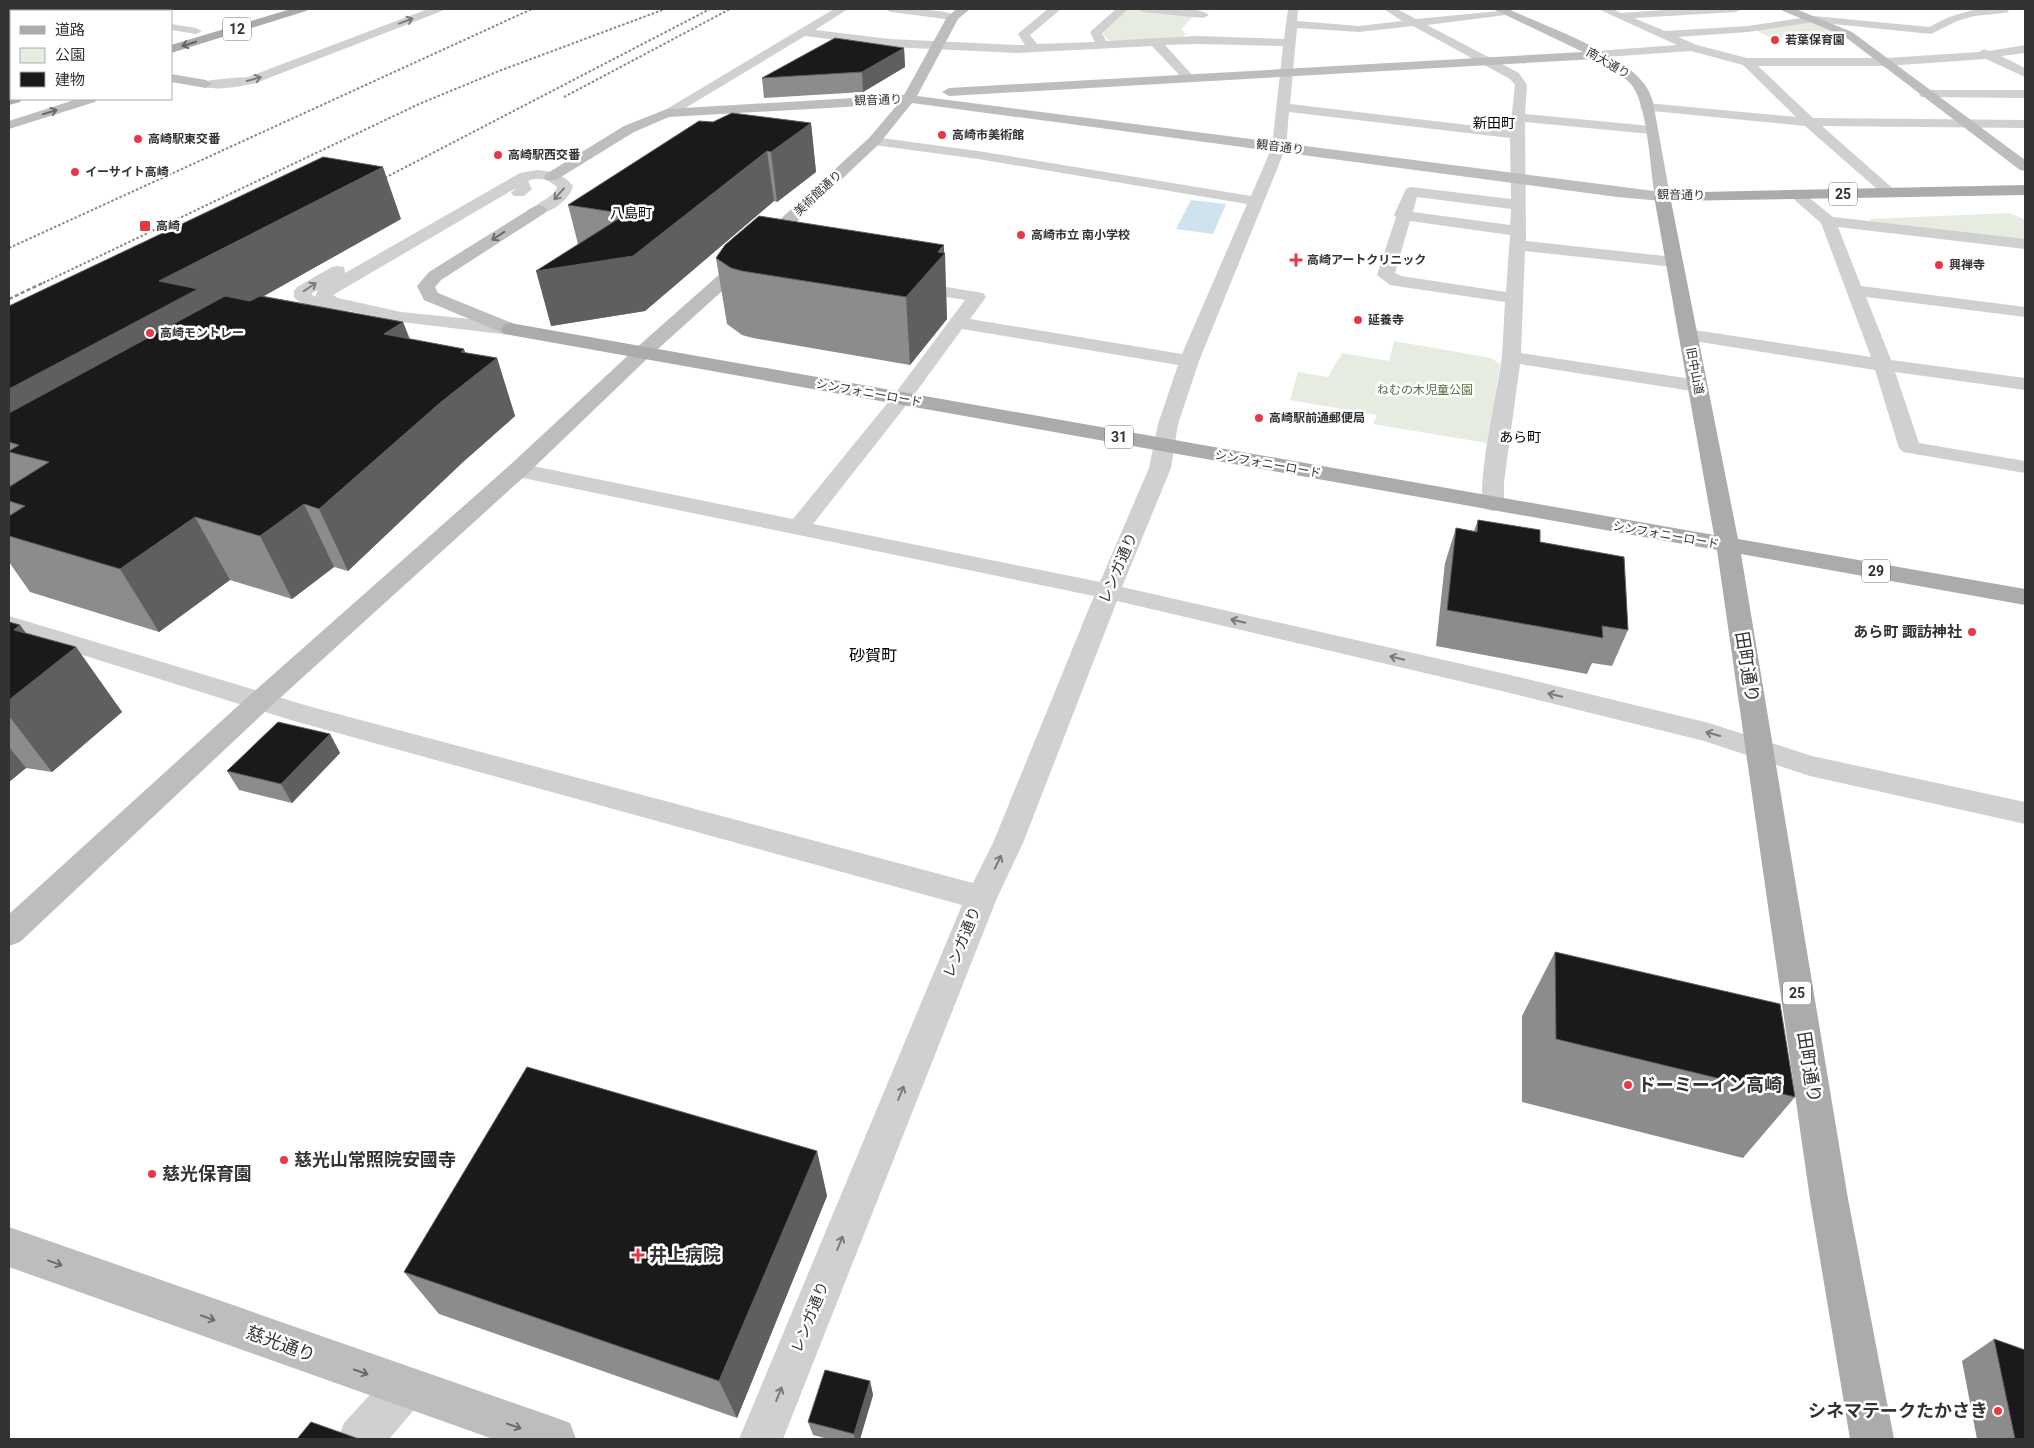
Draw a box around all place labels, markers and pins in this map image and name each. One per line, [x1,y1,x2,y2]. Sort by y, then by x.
place label: 若葉保育園 [1785,33,1845,47]
marker: 若葉保育園 [1769,34,1781,46]
place label: 高崎市美術館 [952,128,1024,142]
marker: 高崎市美術館 [936,129,948,141]
place label: 高崎駅東交番 [148,132,221,146]
marker: 高崎駅東交番 [132,133,144,145]
place label: 高崎駅西交番 [508,148,581,162]
marker: 高崎駅西交番 [492,149,504,161]
place label: イーサイト高崎 [85,165,169,179]
marker: イーサイト高崎 [69,166,81,178]
marker: 高崎 [138,219,152,233]
place label: 高崎 [156,219,180,233]
place label: 高崎市立 南小学校 [1031,228,1130,242]
marker: 高崎市立 南小学校 [1015,229,1027,241]
marker: 高崎アートクリニック [1289,253,1303,267]
place label: 高崎アートクリニック [1307,253,1426,267]
place label: 興禅寺 [1949,258,1985,272]
marker: 興禅寺 [1933,259,1945,271]
place label: 延養寺 [1368,313,1404,327]
marker: 延養寺 [1352,314,1364,326]
place label: 高崎モントレー [160,326,244,340]
marker: 高崎モントレー [144,327,156,339]
place label: 高崎駅前通郵便局 [1269,411,1365,425]
marker: 高崎駅前通郵便局 [1253,412,1265,424]
place label: あら町 諏訪神社 [1853,623,1962,641]
marker: あら町 諏訪神社 [1966,626,1978,638]
place label: ドーミーイン高崎 [1638,1074,1782,1095]
marker: ドーミーイン高崎 [1622,1079,1634,1091]
place label: 慈光山常照院安國寺 [294,1149,456,1170]
marker: 慈光山常照院安國寺 [278,1154,290,1166]
place label: 慈光保育園 [162,1163,252,1184]
marker: 慈光保育園 [146,1168,158,1180]
place label: 井上病院 [649,1244,721,1265]
marker: 井上病院 [631,1248,645,1262]
place label: シネマテークたかさき [1808,1400,1988,1421]
marker: シネマテークたかさき [1992,1405,2004,1417]

